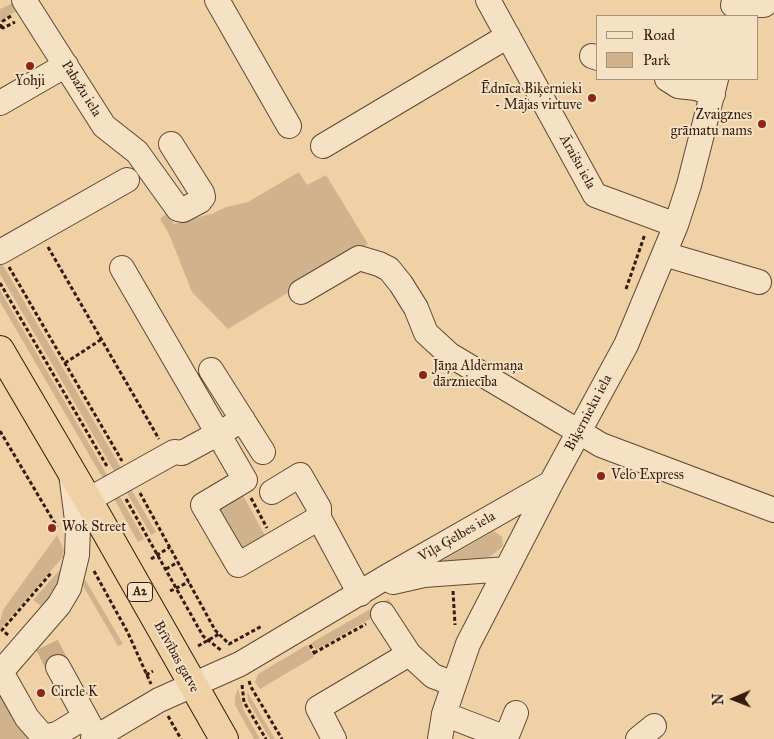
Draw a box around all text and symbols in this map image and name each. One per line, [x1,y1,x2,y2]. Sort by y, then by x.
legend [596,15,759,80]
text: Road [643,26,675,44]
text: Park [643,51,670,69]
street label: Pabažu iela [57,58,105,120]
marker: Yohji [24,60,36,72]
place label: Yohji [15,74,45,90]
place label: Ēdnīca Biķernieki - Mājas virtuve [481,82,582,114]
marker: Ēdnīca Biķernieki - Mājas virtuve [586,92,598,104]
place label: Zvaigznes grāmatu nams [671,108,752,140]
marker: Zvaigznes grāmatu nams [756,118,768,130]
street label: Āraišu iela [555,132,599,192]
place label: Jāņa Aldermaņa dārzniecība [433,359,523,392]
marker: Jāņa Aldermaņa dārzniecība [417,369,429,381]
street label: Biķernieku iela [562,372,616,454]
place label: Velo Express [611,468,684,484]
marker: Velo Express [595,470,607,482]
street label: Viļa Ģelbes iela [415,508,499,566]
place label: Wok Street [62,520,126,536]
marker: Wok Street [46,522,58,534]
road number: A2 [128,582,152,602]
street label: Brīvības gatve [149,618,203,696]
north arrow [709,674,759,724]
place label: Circle K [51,685,98,701]
marker: Circle K [35,687,47,699]
text: N [710,693,727,705]

